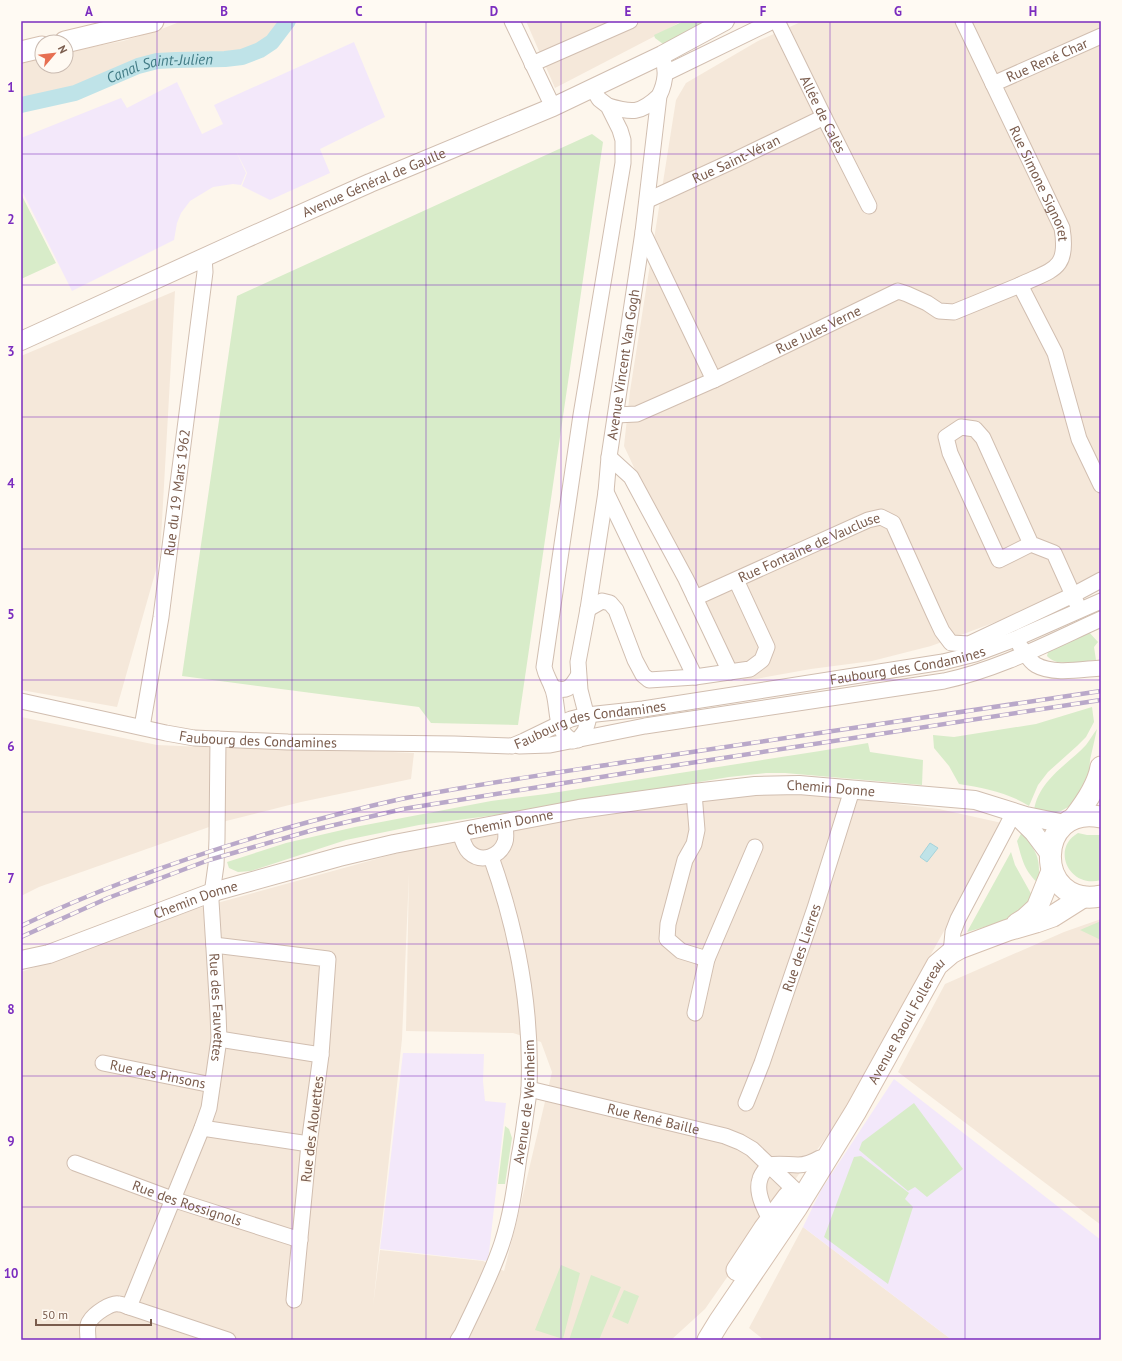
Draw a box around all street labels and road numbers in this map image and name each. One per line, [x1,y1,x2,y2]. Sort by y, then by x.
street label: Rue René Char [1003,34,1091,86]
street label: Allée de Calès [796,73,850,156]
street label: Rue Simone Signoret [1005,123,1073,242]
street label: Rue Saint-Véran [689,131,783,188]
street label: Avenue Général de Gaulle [299,144,448,221]
street label: Avenue Vincent Van Gogh [603,288,643,441]
street label: Rue Jules Verne [773,301,864,358]
street label: Rue du 19 Mars 1962 [160,428,194,557]
street label: Rue Fontaine de Vaucluse [735,508,882,586]
street label: Faubourg des Condamines [829,642,988,689]
street label: Faubourg des Condamines [511,697,667,753]
street label: Faubourg des Condamines [178,727,337,752]
street label: Chemin Donne [786,776,876,800]
street label: Chemin Donne [465,805,555,839]
street label: Chemin Donne [151,877,240,923]
street label: Rue des Lierres [778,901,825,994]
street label: Rue des Fauvettes [205,953,228,1063]
street label: Avenue Raoul Follereau [864,953,948,1087]
street label: Avenue de Weinheim [509,1039,538,1165]
street label: Rue des Pinsons [108,1056,207,1093]
street label: Rue des Alouettes [297,1075,327,1183]
street label: Rue René Baille [606,1099,701,1139]
street label: Rue des Rossignols [130,1176,244,1230]

